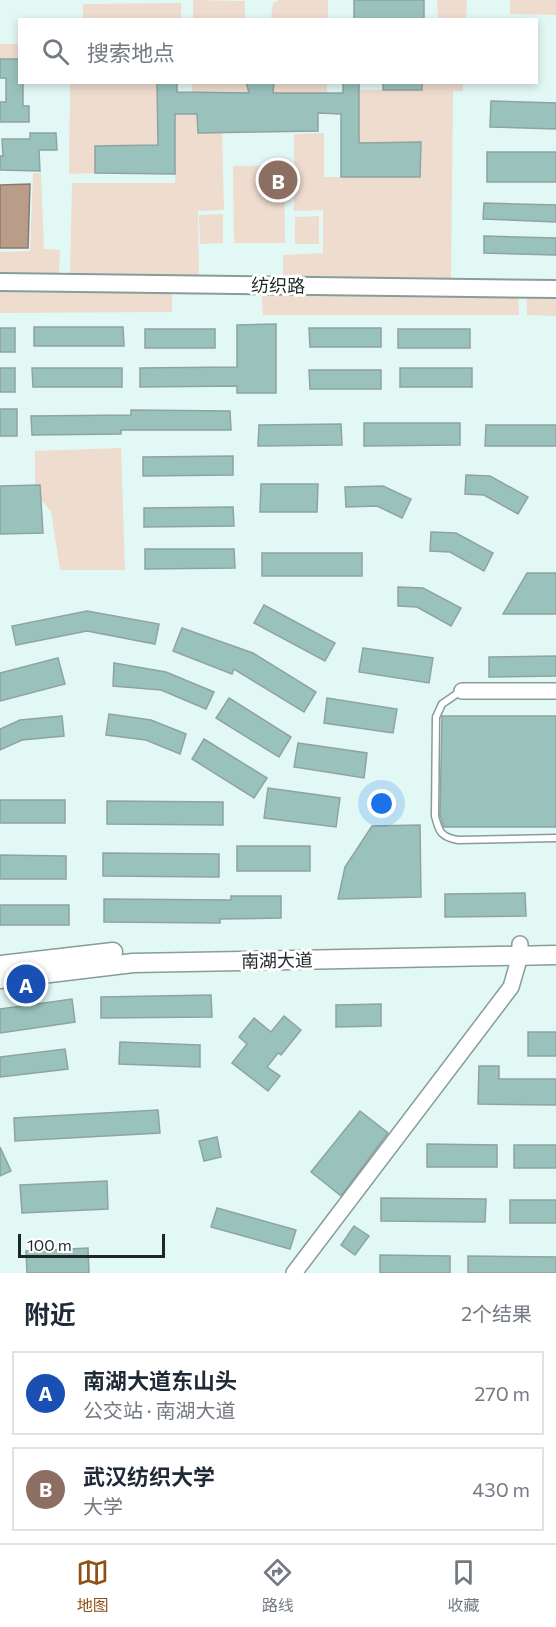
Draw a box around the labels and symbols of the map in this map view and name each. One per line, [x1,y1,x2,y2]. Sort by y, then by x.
pin: B [258,158,298,202]
street label: 纺织路 [251,274,305,296]
your location [367,789,396,818]
street label: 南湖大道 [241,948,313,972]
pin: A [6,962,46,1006]
scale bar [18,1231,165,1258]

